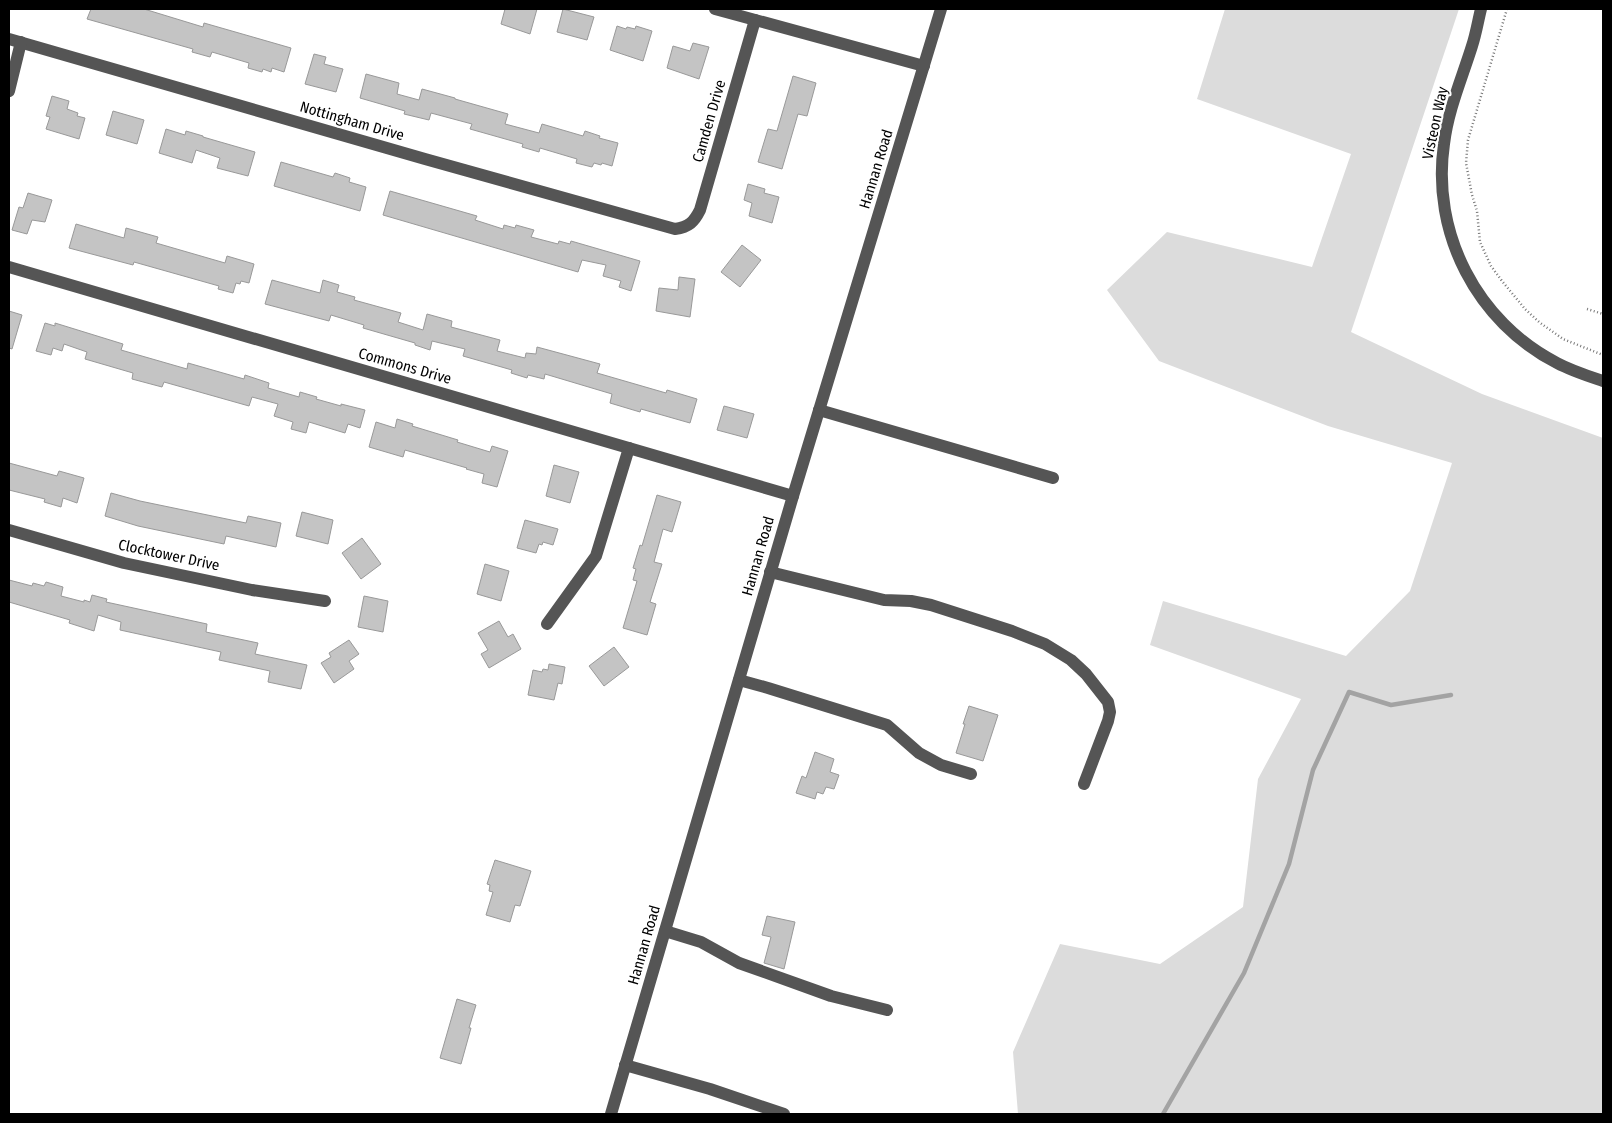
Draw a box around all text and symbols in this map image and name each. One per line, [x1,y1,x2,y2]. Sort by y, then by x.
street label: Camden Drive [689,78,729,164]
street label: Visteon Way [1419,85,1452,161]
street label: Nottingham Drive [298,98,406,144]
street label: Hannan Road [855,127,897,211]
street label: Commons Drive [356,344,454,388]
street label: Hannan Road [738,514,778,598]
street label: Clocktower Drive [117,535,221,575]
street label: Hannan Road [624,903,664,987]

